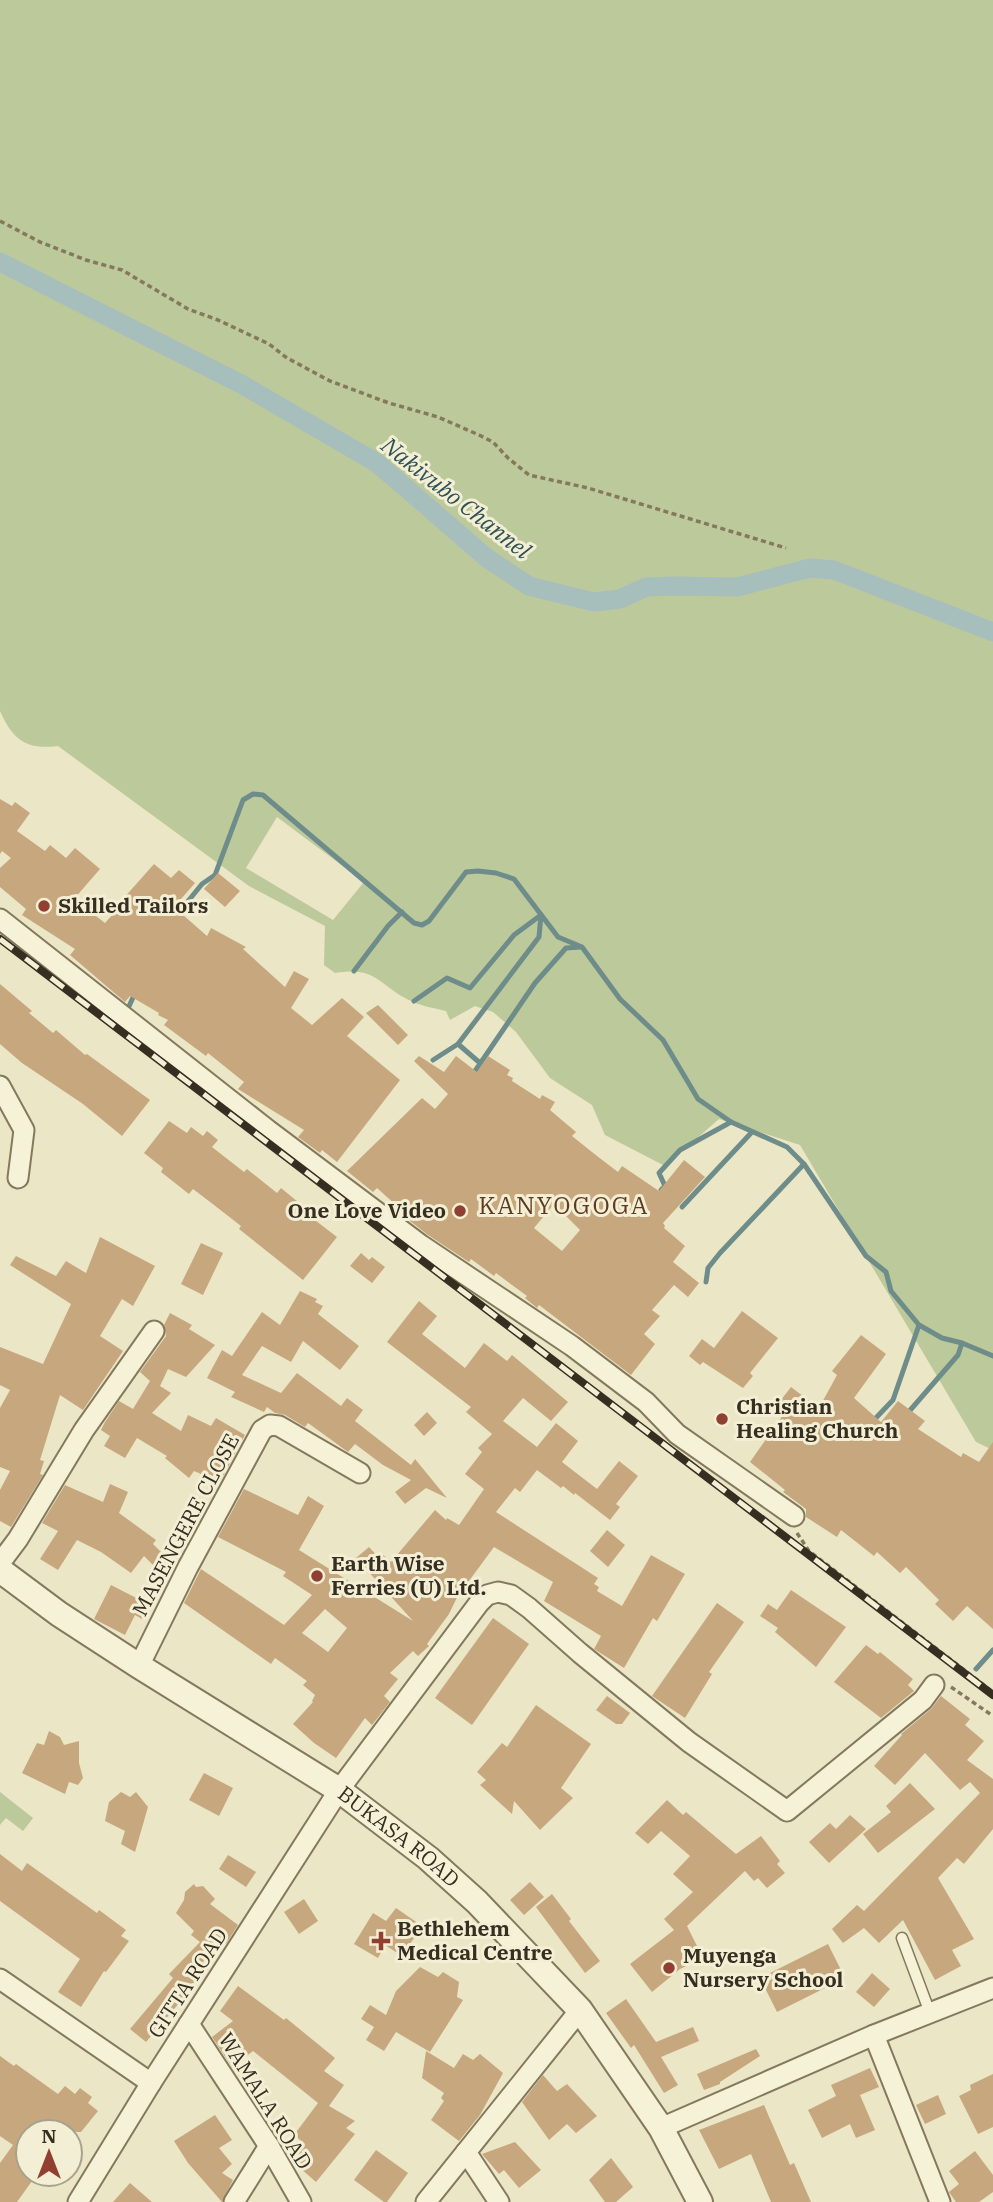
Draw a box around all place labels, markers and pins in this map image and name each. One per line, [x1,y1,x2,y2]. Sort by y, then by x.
place label: Skilled Tailors [58,891,208,919]
marker: Skilled Tailors [36,898,52,914]
place label: One Love Video [288,1196,446,1224]
marker: One Love Video [452,1203,468,1219]
place label: Christian Healing Church [736,1392,899,1444]
marker: Christian Healing Church [714,1411,730,1427]
place label: Earth Wise Ferries (U) Ltd. [331,1549,486,1601]
marker: Earth Wise Ferries (U) Ltd. [309,1568,325,1584]
place label: Bethlehem Medical Centre [397,1914,553,1966]
marker: Bethlehem Medical Centre [371,1931,391,1951]
place label: Muyenga Nursery School [683,1941,844,1993]
marker: Muyenga Nursery School [661,1960,677,1976]

